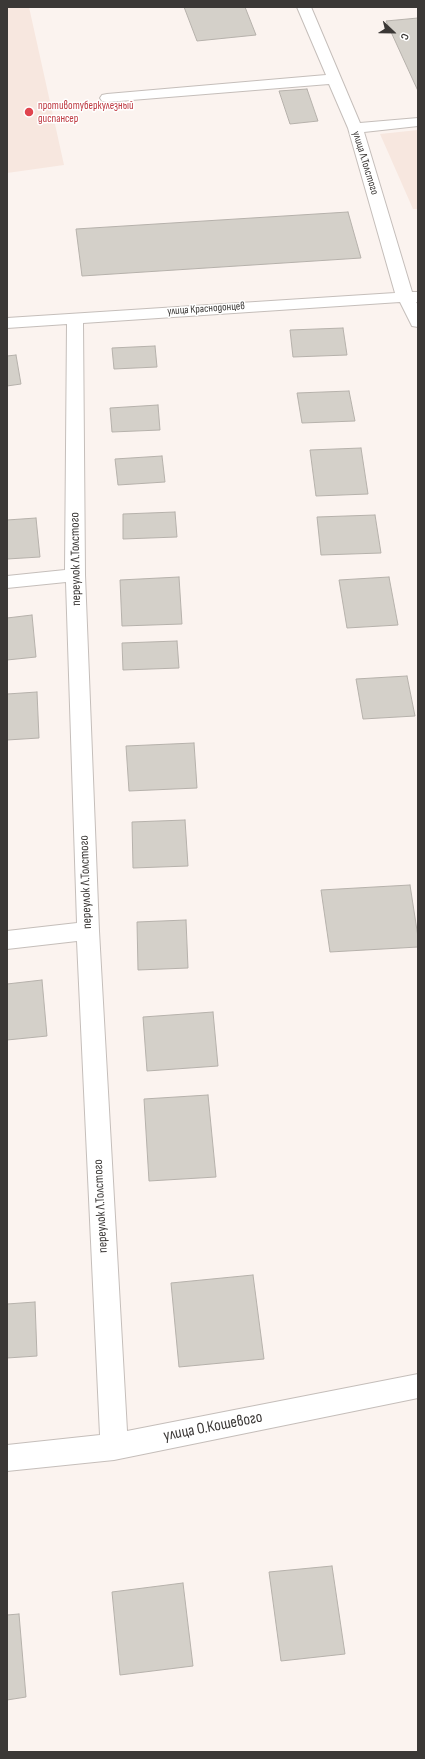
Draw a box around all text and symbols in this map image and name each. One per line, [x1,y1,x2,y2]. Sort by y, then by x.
north arrow [373,12,413,52]
text: С [398,32,412,42]
place label: противотуберкулезный диспансер [38,99,134,125]
marker: противотуберкулезный диспансер [23,106,35,118]
street label: улица Л.Толстого [349,130,381,196]
street label: улица Краснодонцев [167,300,245,318]
street label: переулок Л.Толстого [67,512,85,606]
street label: переулок Л.Толстого [77,835,95,929]
street label: переулок Л.Толстого [91,1159,111,1253]
street label: улица О.Кошевого [162,1408,264,1446]

